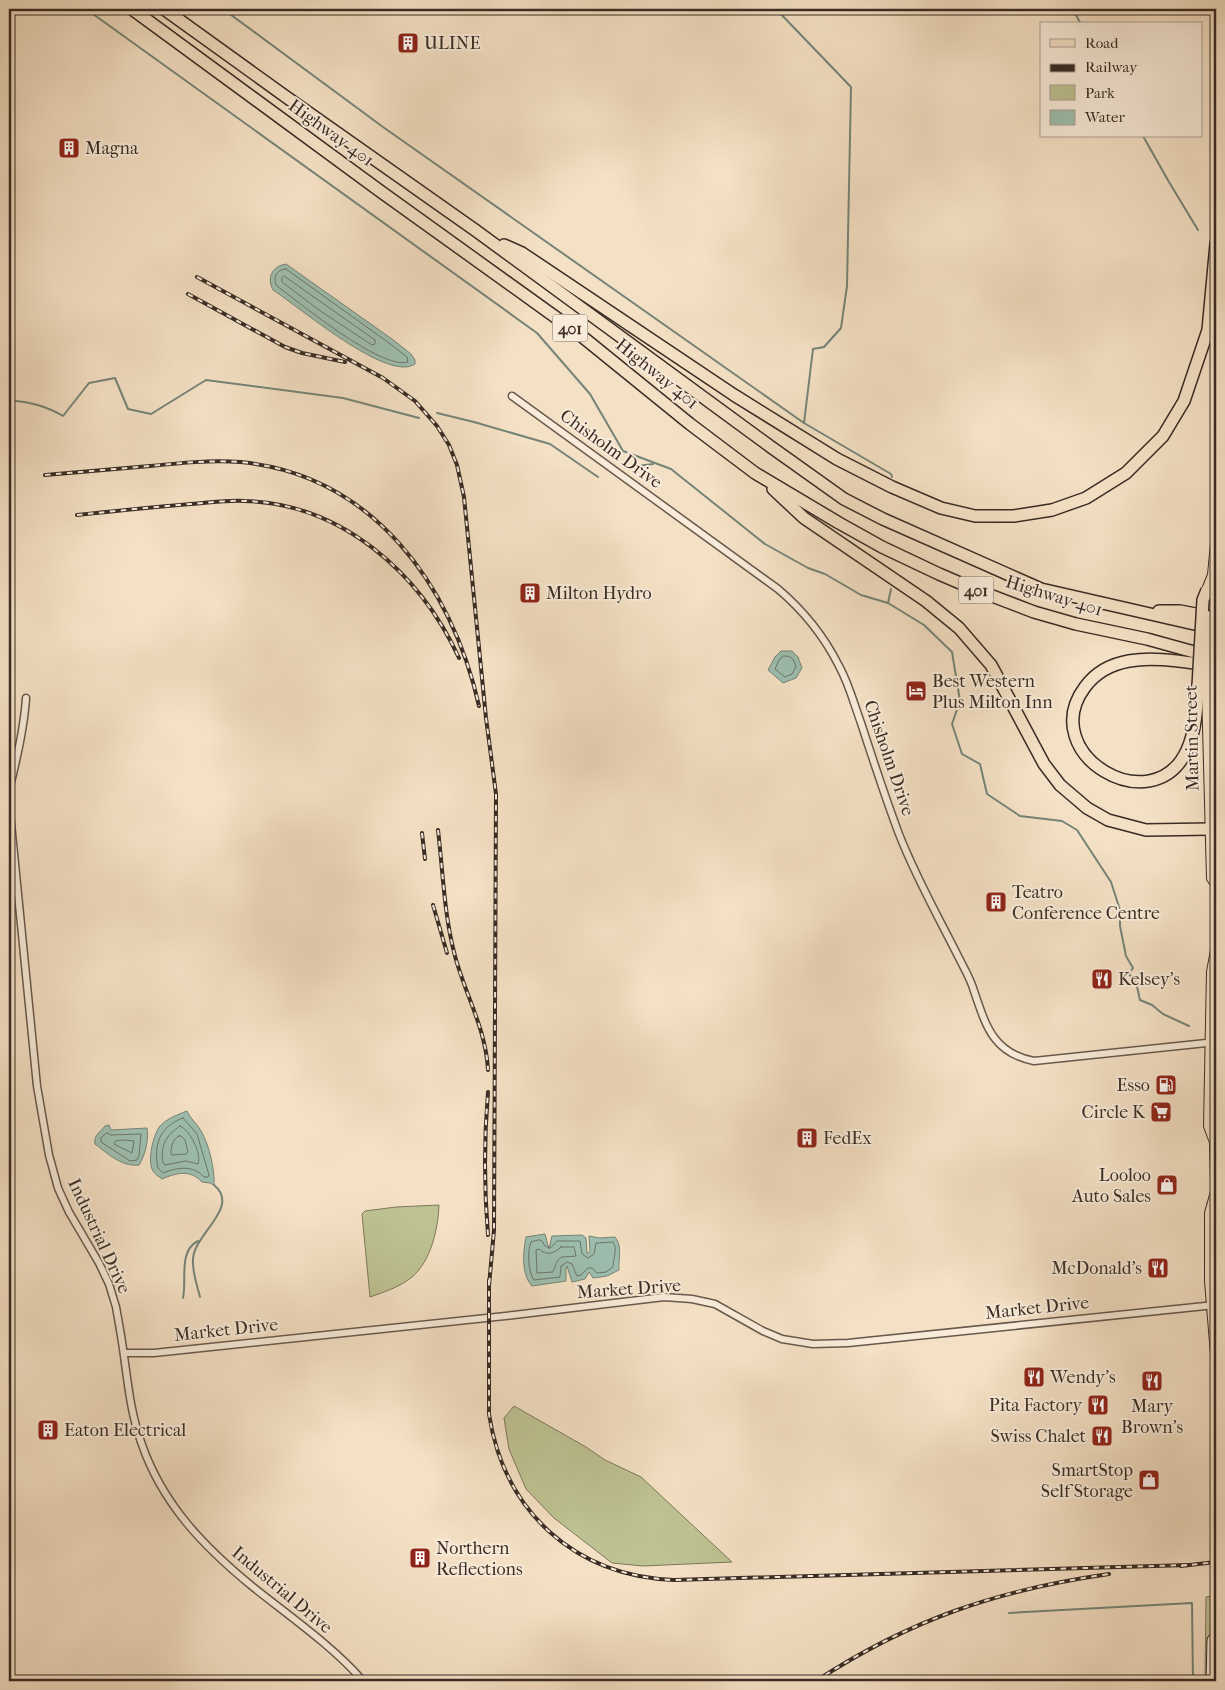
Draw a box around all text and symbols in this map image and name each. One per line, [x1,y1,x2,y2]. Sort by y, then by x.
legend [1040,22,1202,138]
building icon: ULINE [396,31,420,55]
place label: ULINE [424,33,481,54]
text: Road [1085,34,1119,52]
text: Railway [1085,58,1138,76]
text: Park [1085,84,1115,102]
street label: Highway 401 [284,95,378,171]
text: Water [1084,108,1125,126]
building icon: Magna [57,136,81,160]
place label: Magna [85,138,139,159]
road number: 401 [552,314,588,342]
street label: Highway 401 [611,334,703,414]
street label: Chisholm Drive [556,405,666,493]
street label: Highway 401 [1003,571,1105,621]
road number: 401 [958,576,994,604]
building icon: Milton Hydro [518,581,542,605]
place label: Milton Hydro [546,583,652,604]
place label: Best Western Plus Milton Inn [932,671,1053,713]
hotel icon: Best Western Plus Milton Inn [904,679,928,703]
street label: Martin Street [1181,684,1203,791]
street label: Chisholm Drive [859,697,919,819]
place label: Teatro Conference Centre [1012,882,1160,924]
building icon: Teatro Conference Centre [984,890,1008,914]
restaurant icon: Kelsey's [1090,967,1114,991]
place label: Kelsey's [1118,969,1181,990]
fuel station icon: Esso [1154,1073,1178,1097]
place label: Esso [1117,1075,1150,1096]
supermarket icon: Circle K [1149,1100,1173,1124]
place label: Circle K [1082,1102,1146,1123]
building icon: FedEx [795,1126,819,1150]
place label: FedEx [823,1128,872,1149]
place label: Looloo Auto Sales [1071,1165,1151,1207]
shop icon: Looloo Auto Sales [1155,1173,1179,1197]
street label: Industrial Drive [63,1175,135,1297]
restaurant icon: McDonald's [1146,1256,1170,1280]
place label: McDonald's [1051,1258,1142,1279]
street label: Market Drive [576,1275,682,1303]
street label: Market Drive [984,1292,1090,1324]
street label: Market Drive [173,1314,279,1346]
restaurant icon: Wendy's [1022,1365,1046,1389]
place label: Wendy's [1049,1367,1116,1388]
restaurant icon: Mary Brown's [1140,1369,1164,1393]
restaurant icon: Pita Factory [1086,1393,1110,1417]
place label: Pita Factory [989,1395,1083,1416]
place label: Mary Brown's [1121,1396,1183,1438]
building icon: Eaton Electrical [36,1418,60,1442]
place label: Eaton Electrical [64,1420,186,1441]
restaurant icon: Swiss Chalet [1090,1424,1114,1448]
place label: Swiss Chalet [990,1426,1087,1447]
place label: SmartStop Self Storage [1041,1460,1133,1502]
shop icon: SmartStop Self Storage [1137,1468,1161,1492]
place label: Northern Reflections [436,1538,523,1580]
street label: Industrial Drive [228,1542,337,1638]
building icon: Northern Reflections [408,1546,432,1570]

